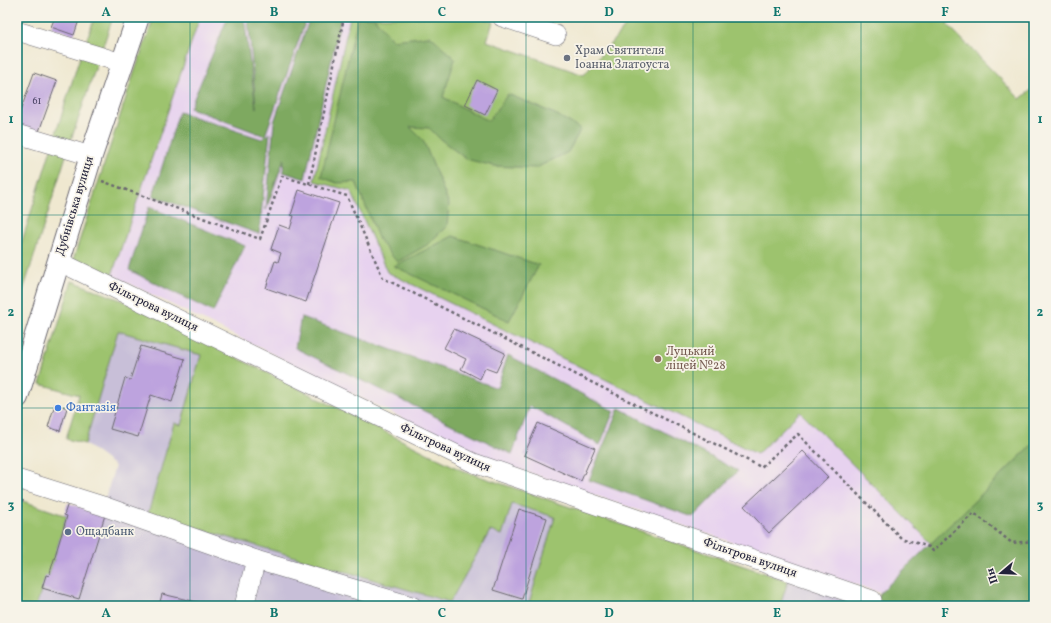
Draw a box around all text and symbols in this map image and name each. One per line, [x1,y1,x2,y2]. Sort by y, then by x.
text: A [101,4,111,22]
text: B [270,4,279,22]
text: C [438,4,446,22]
text: D [604,4,614,22]
text: E [773,4,781,22]
text: F [941,4,949,22]
place label: Храм Святителя Іоанна Златоуста [575,43,670,73]
marker: Храм Святителя Іоанна Златоуста [562,53,572,63]
house number: 61 [33,94,42,108]
text: 1 [8,111,14,129]
text: 1 [1037,111,1043,129]
street label: Дубнівська вулиця [52,154,98,258]
street label: Фільтрова вулиця [105,278,201,336]
text: 2 [8,304,15,322]
text: 2 [1037,304,1044,322]
place label: Луцький ліцей №28 [666,344,726,374]
marker: Луцький ліцей №28 [653,354,663,364]
place label: Фантазія [66,400,116,416]
marker: Фантазія [53,403,63,413]
street label: Фільтрова вулиця [397,420,493,476]
text: 3 [8,497,15,515]
text: 3 [1037,497,1044,515]
place label: Ощадбанк [76,524,135,540]
marker: Ощадбанк [63,527,73,537]
street label: Фільтрова вулиця [701,534,799,582]
north arrow [981,553,1021,593]
text: Пн [983,566,1003,586]
text: A [101,605,111,623]
text: B [270,605,279,623]
text: C [438,605,446,623]
text: D [604,605,614,623]
text: E [773,605,781,623]
text: F [941,605,949,623]

